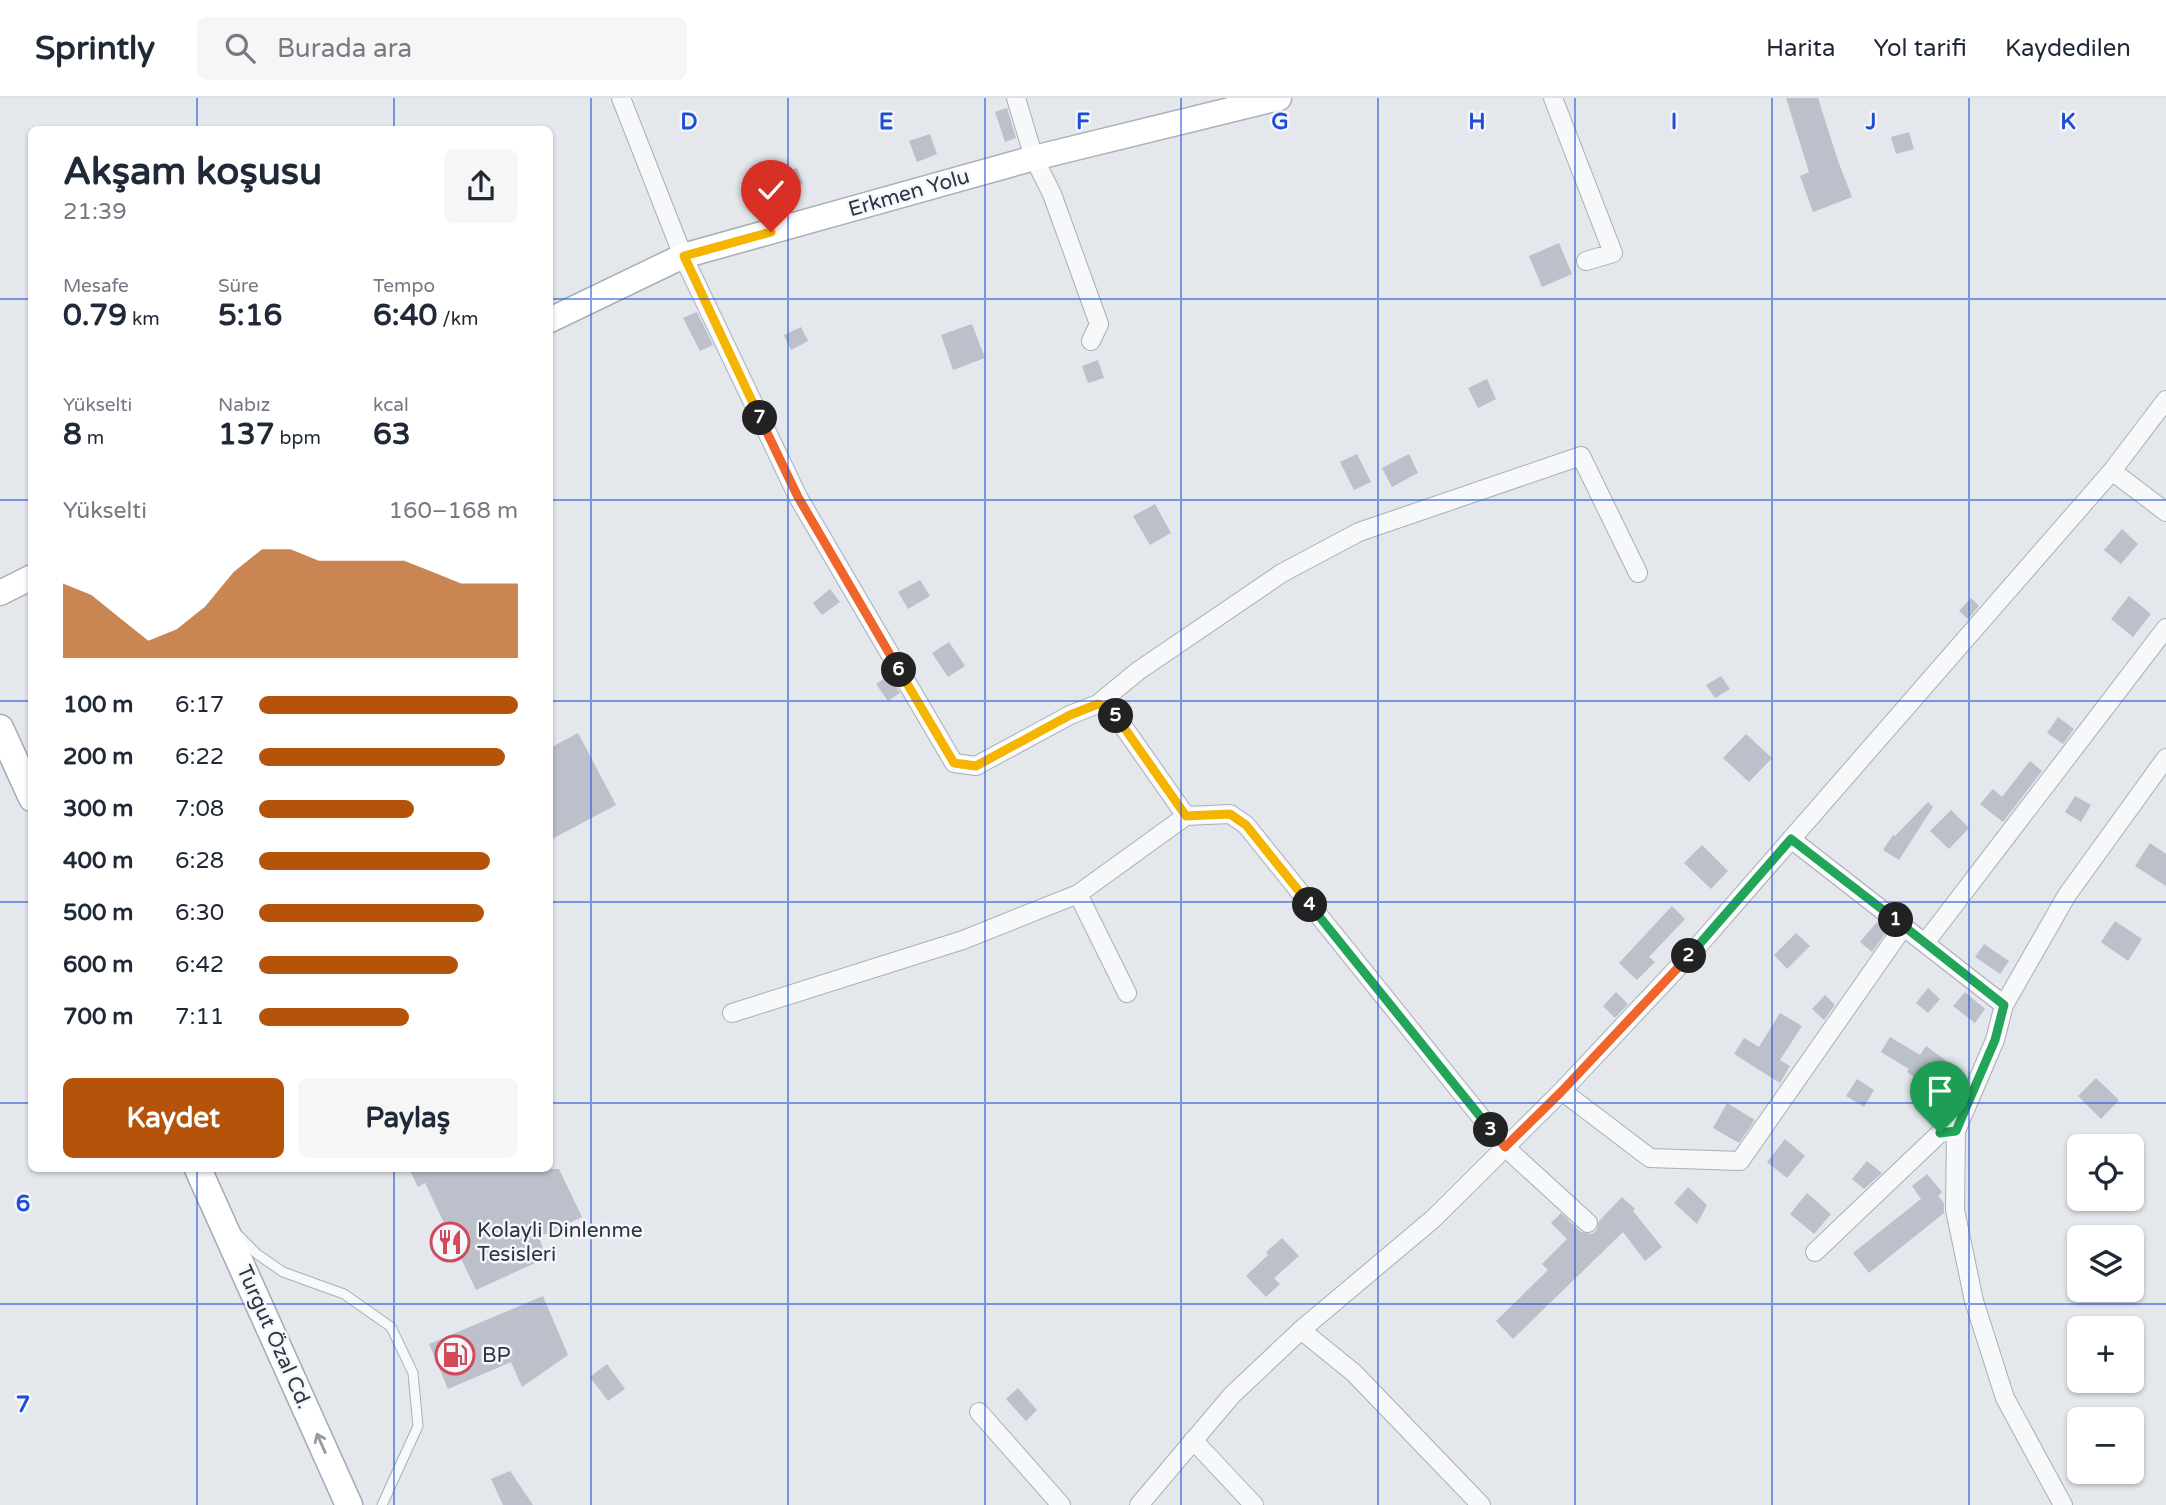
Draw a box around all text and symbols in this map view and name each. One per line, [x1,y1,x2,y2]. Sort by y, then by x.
search box [197,17,687,80]
text: Sprintly [35,29,155,68]
icon: search [221,29,259,67]
text: Burada ara [277,33,412,64]
text: Harita [1766,34,1835,63]
text: Yol tarifi [1873,34,1967,63]
text: Kaydedilen [2005,34,2131,63]
text: D [680,108,698,136]
text: E [879,108,893,136]
text: F [1076,108,1090,136]
text: G [1271,108,1289,136]
text: H [1468,108,1486,136]
text: I [1671,108,1677,136]
text: J [1865,108,1876,136]
text: K [2060,108,2076,136]
text: Akşam koşusu [63,149,322,195]
button: share [444,149,518,223]
pin [741,160,801,232]
street label: Erkmen Yolu [846,164,972,222]
icon: check [752,171,790,209]
text: 21:39 [63,198,127,226]
text: Mesafe [63,275,129,297]
text: Süre [218,275,259,297]
text: Tempo [373,275,435,297]
text: 0.79 [63,297,127,334]
text: 5:16 [218,297,282,334]
text: 6:40 [373,297,437,334]
text: km [127,308,160,330]
text: /km [437,308,478,330]
text: Yükselti [63,394,132,416]
text: Nabız [218,394,270,416]
text: kcal [373,394,409,416]
pin: 7 [742,400,778,436]
text: 7 [754,406,765,428]
text: 8 [63,416,82,453]
text: 137 [218,416,275,453]
text: 63 [373,416,411,453]
text: m [82,427,104,449]
text: bpm [275,427,321,449]
text: Yükselti [63,497,147,525]
text: 160–168 m [389,497,518,525]
pin: 6 [881,652,916,688]
text: 6 [893,658,904,680]
text: 100 m [63,691,133,719]
text: 6:17 [175,691,224,719]
pin: 5 [1098,698,1134,734]
text: 5 [1110,704,1121,726]
text: 200 m [63,743,133,771]
text: 6:22 [175,743,224,771]
text: 300 m [63,795,133,823]
text: 7:08 [175,795,224,823]
text: 400 m [63,847,133,875]
text: 6:28 [175,847,224,875]
pin: 4 [1292,888,1328,922]
text: 4 [1304,893,1315,915]
text: 500 m [63,899,133,927]
text: 6:30 [175,899,224,927]
pin: 1 [1878,902,1913,938]
text: 1 [1890,908,1901,930]
pin: 2 [1672,938,1706,974]
text: 2 [1683,944,1694,966]
text: 600 m [63,951,133,979]
text: 6:42 [175,951,224,979]
text: 700 m [63,1003,133,1031]
text: 7:11 [175,1003,224,1031]
pin [1910,1061,1970,1133]
icon: arrive [1921,1072,1959,1110]
button: Kaydet [63,1078,284,1158]
button: Paylaş [298,1078,518,1158]
pin: 3 [1474,1112,1508,1148]
text: 3 [1485,1118,1496,1140]
map controls [2067,1134,2144,1484]
button: locate [2067,1134,2144,1211]
text: 6 [16,1190,30,1218]
place label: Kolayli Dinlenme Tesisleri [477,1218,643,1267]
restaurant icon: Kolayli Dinlenme Tesisleri [429,1221,471,1263]
button: layers [2067,1225,2144,1302]
street label: Turgut Özal Cd. [231,1261,317,1413]
button: + [2067,1316,2144,1393]
fuel station icon: BP [434,1334,476,1376]
place label: BP [482,1343,511,1368]
text: 7 [16,1391,30,1419]
button: − [2067,1407,2144,1484]
one-way arrow [314,1433,327,1454]

